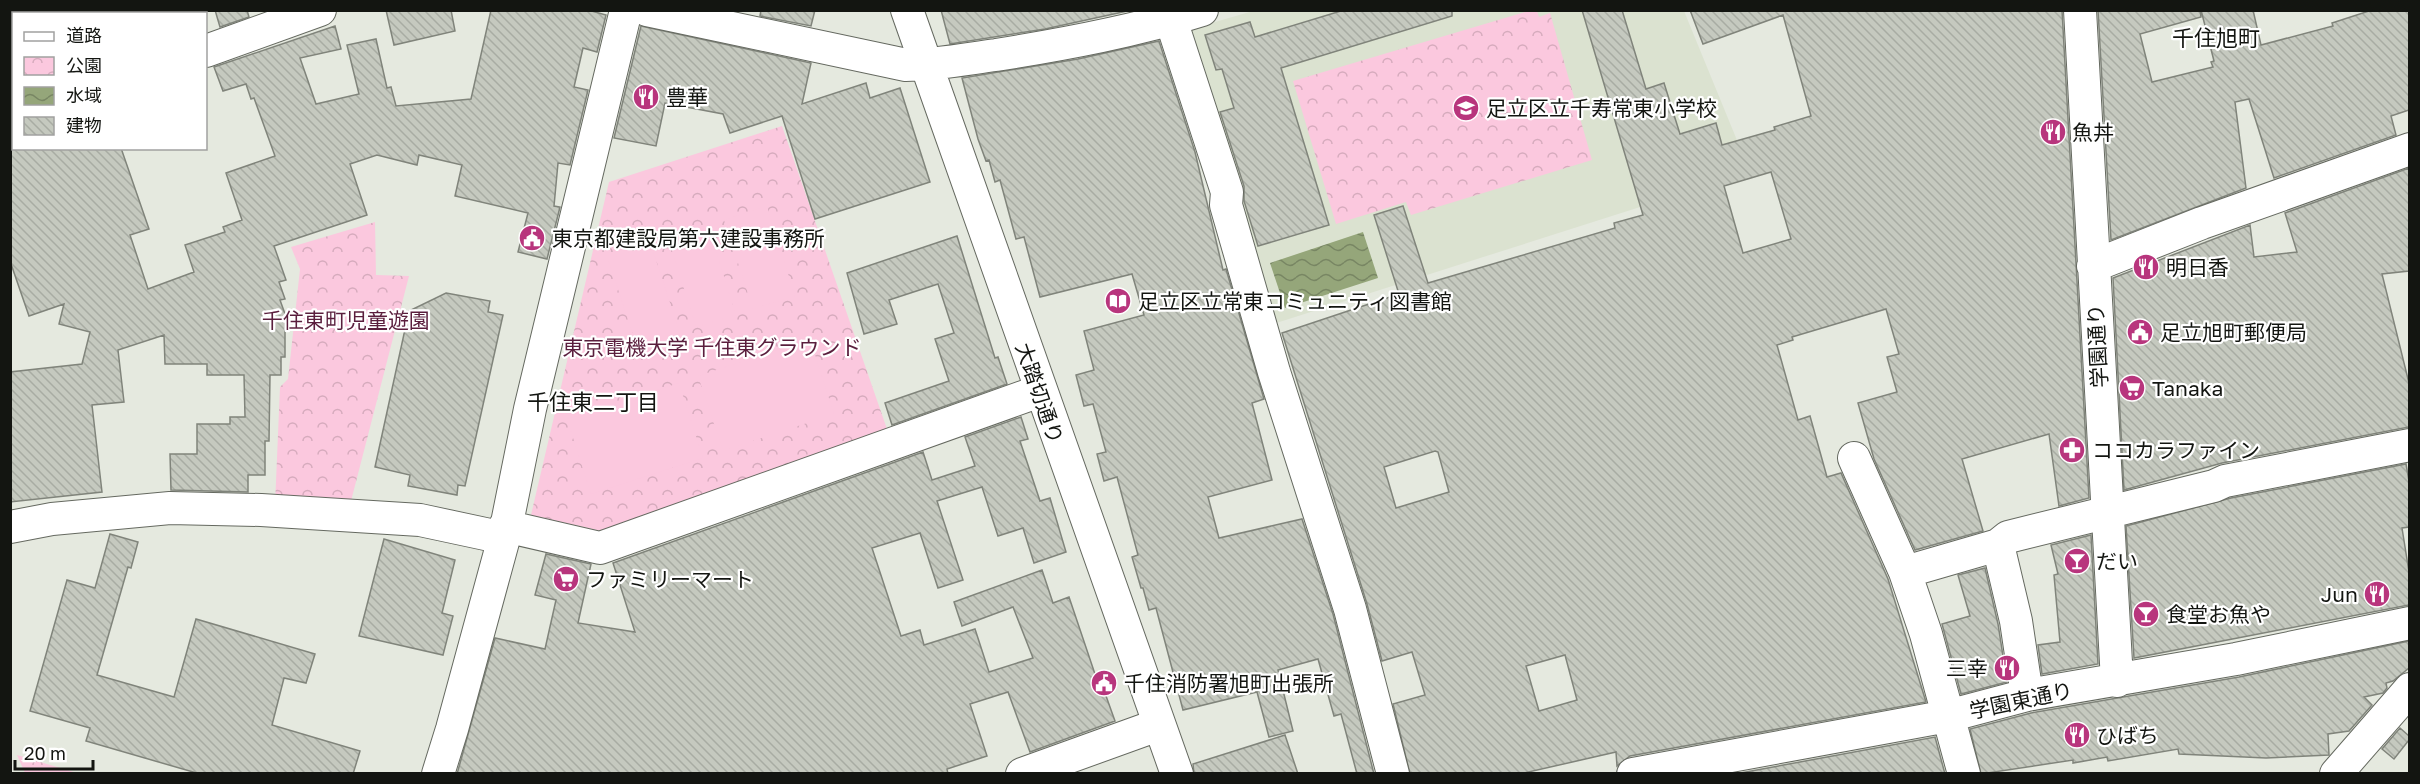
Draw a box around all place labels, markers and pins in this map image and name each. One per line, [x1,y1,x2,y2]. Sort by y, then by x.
restaurant icon: 豊華 [631,82,661,112]
place label: 豊華 [666,84,708,110]
school or university icon: 足立区立千寿常東小学校 [1451,93,1481,123]
place label: 足立区立千寿常東小学校 [1486,95,1717,121]
restaurant icon: 魚丼 [2038,117,2068,147]
place label: 魚丼 [2072,119,2114,145]
public building icon: 東京都建設局第六建設事務所 [517,223,547,253]
place label: 東京都建設局第六建設事務所 [552,225,825,251]
restaurant icon: 明日香 [2131,252,2161,282]
place label: 明日香 [2166,254,2229,280]
library icon: 足立区立常東コミュニティ図書館 [1103,286,1133,316]
place label: 足立区立常東コミュニティ図書館 [1138,288,1452,314]
public building icon: 足立旭町郵便局 [2125,317,2155,347]
place label: 足立旭町郵便局 [2160,319,2307,345]
supermarket icon: Tanaka [2117,373,2147,403]
place label: Tanaka [2152,375,2223,401]
pharmacy icon: ココカラファイン [2057,435,2087,465]
place label: ココカラファイン [2092,437,2260,463]
bar icon: だい [2062,546,2092,576]
place label: だい [2096,548,2138,574]
supermarket icon: ファミリーマート [551,564,581,594]
place label: ファミリーマート [586,566,754,592]
restaurant icon: Jun [2362,579,2392,609]
place label: Jun [2321,581,2358,607]
bar icon: 食堂お魚や [2131,599,2161,629]
place label: 食堂お魚や [2166,601,2271,627]
restaurant icon: 三幸 [1992,653,2022,683]
place label: 三幸 [1946,655,1988,681]
public building icon: 千住消防署旭町出張所 [1089,668,1119,698]
place label: 千住消防署旭町出張所 [1124,670,1334,696]
restaurant icon: ひばち [2062,720,2092,750]
place label: ひばち [2096,722,2159,748]

